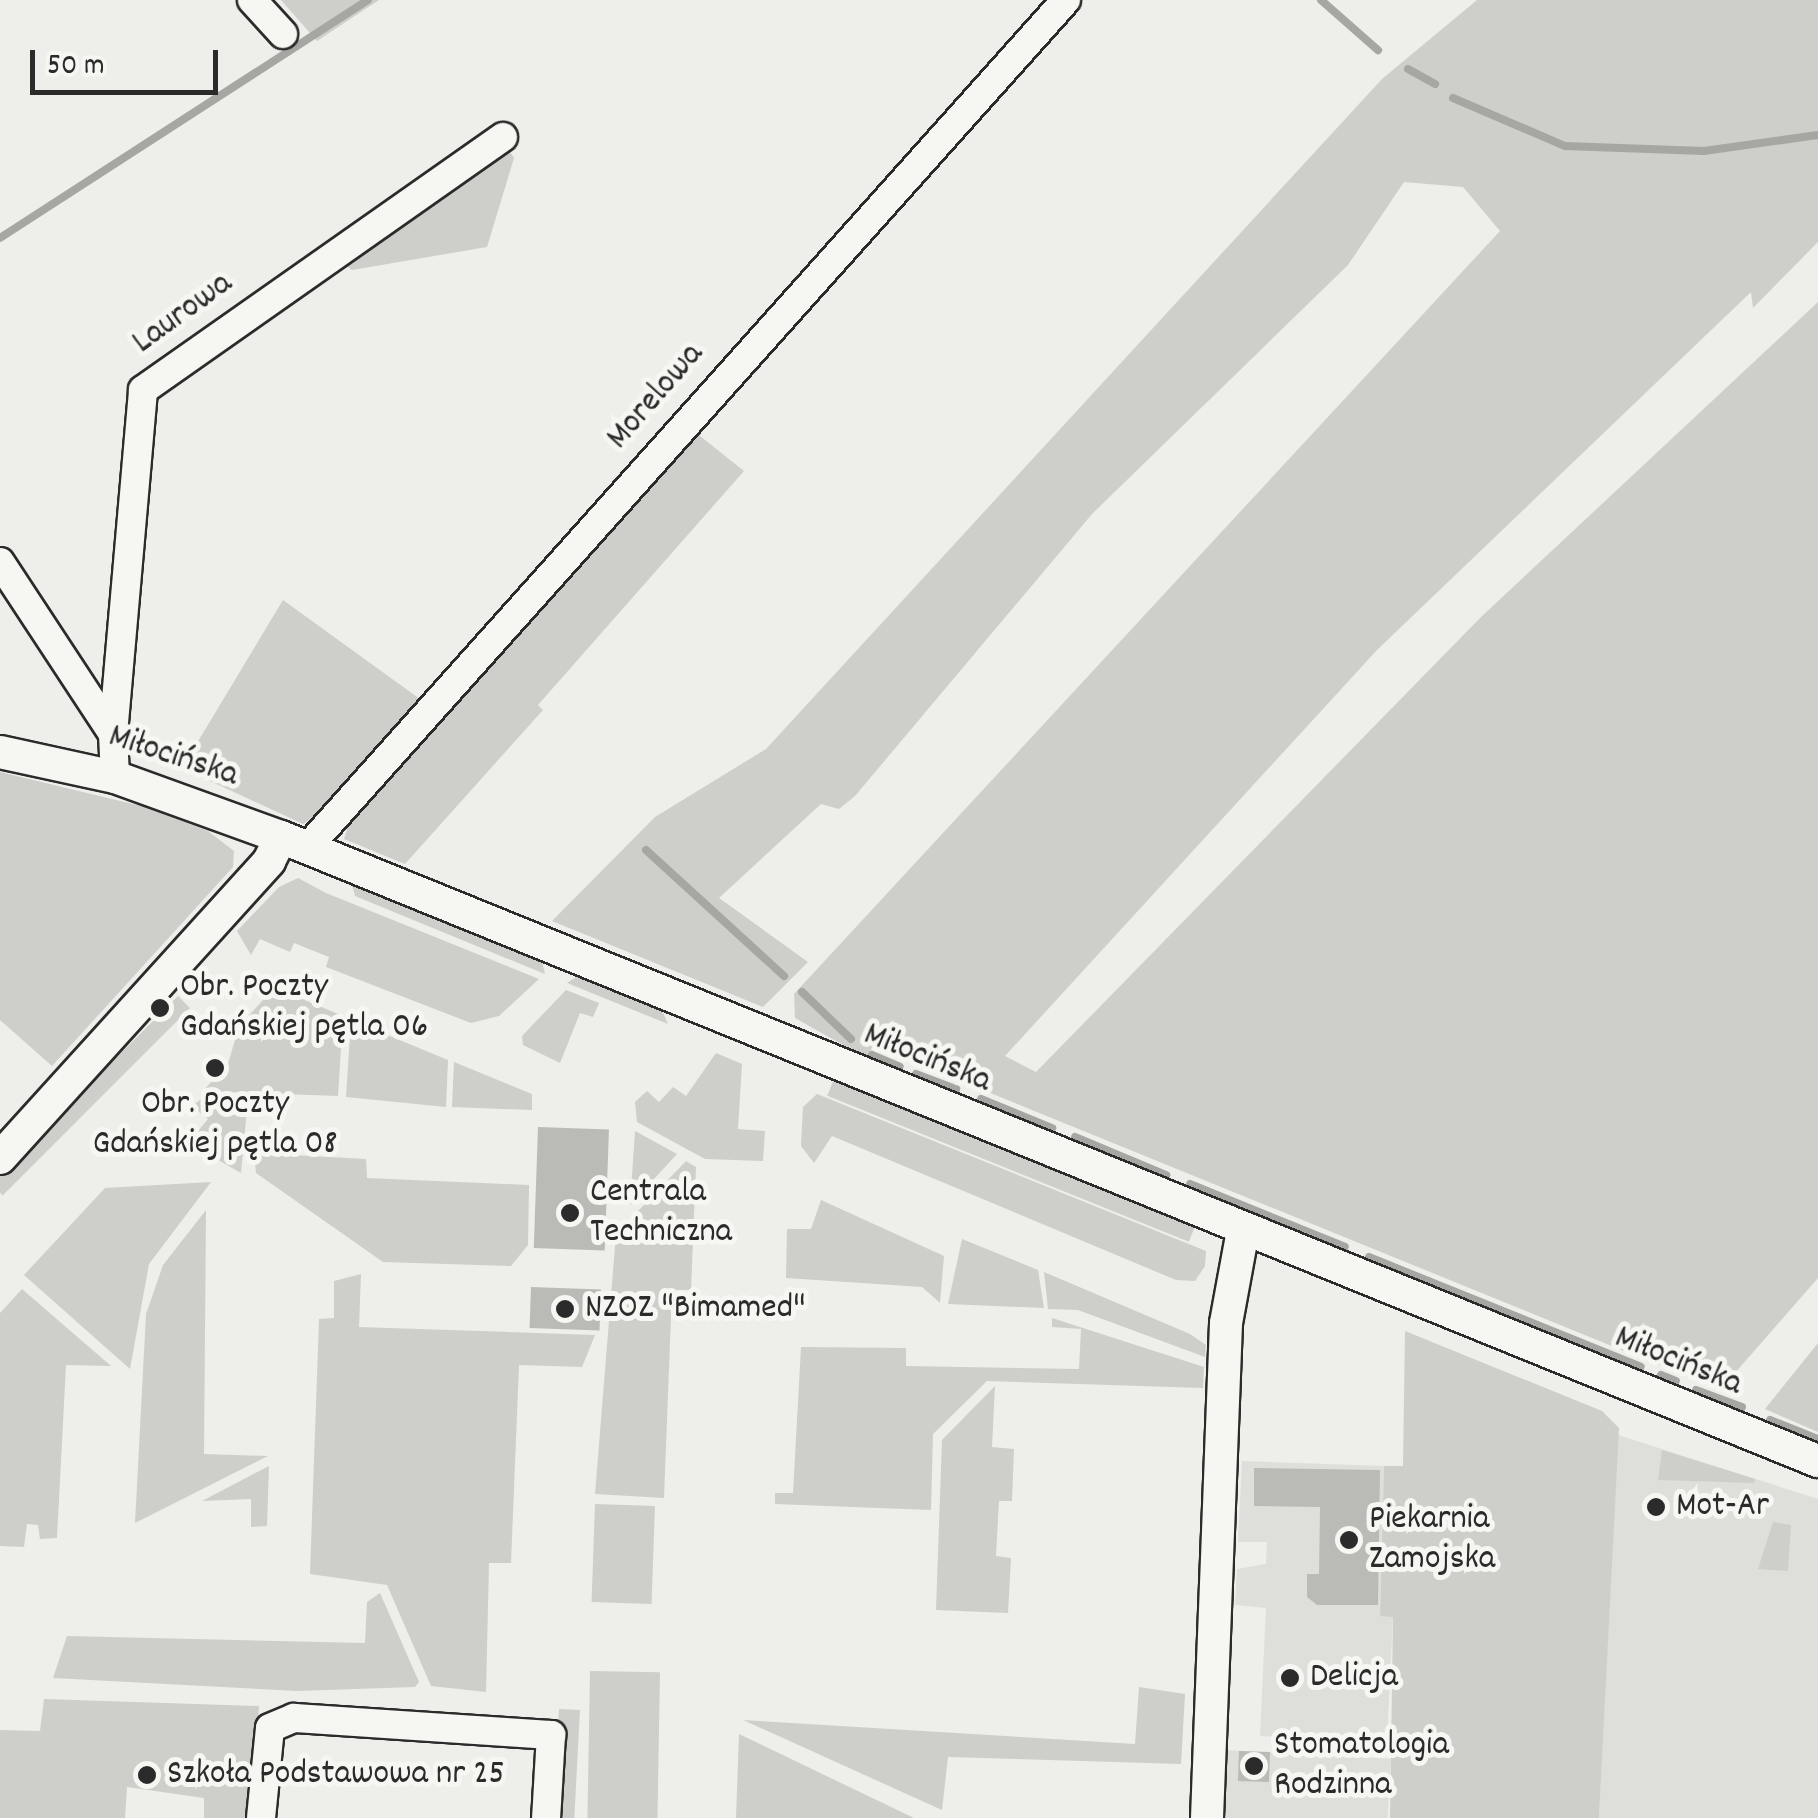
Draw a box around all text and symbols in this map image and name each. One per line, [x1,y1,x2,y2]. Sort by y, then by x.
scale bar [35,30,222,92]
text: 50 m [47,46,105,89]
street label: Laurowa [125,264,241,364]
street label: Morelowa [598,335,714,459]
street label: Miłocińska [103,716,243,798]
place label: Obr. Poczty Gdańskiej pętla 06 [180,967,428,1049]
marker: Obr. Poczty Gdańskiej pętla 06 [149,997,171,1019]
street label: Miłocińska [857,1015,997,1103]
marker: Obr. Poczty Gdańskiej pętla 08 [204,1057,226,1079]
place label: Obr. Poczty Gdańskiej pętla 08 [92,1084,338,1166]
place label: Centrala Techniczna [590,1172,732,1254]
marker: Centrala Techniczna [559,1202,581,1224]
place label: NZOZ "Bimamed" [585,1288,805,1330]
marker: NZOZ "Bimamed" [554,1298,576,1320]
street label: Miłocińska [1608,1318,1748,1406]
place label: Mot-Ar [1676,1486,1769,1528]
marker: Mot-Ar [1645,1496,1667,1518]
place label: Piekarnia Zamojska [1369,1499,1495,1581]
marker: Piekarnia Zamojska [1338,1529,1360,1551]
place label: Delicja [1310,1657,1398,1699]
marker: Delicja [1279,1667,1301,1689]
place label: Stomatologia Rodzinna [1274,1725,1449,1807]
place label: Szkoła Podstawowa nr 25 [167,1754,505,1796]
marker: Stomatologia Rodzinna [1243,1755,1265,1777]
marker: Szkoła Podstawowa nr 25 [136,1764,158,1786]

